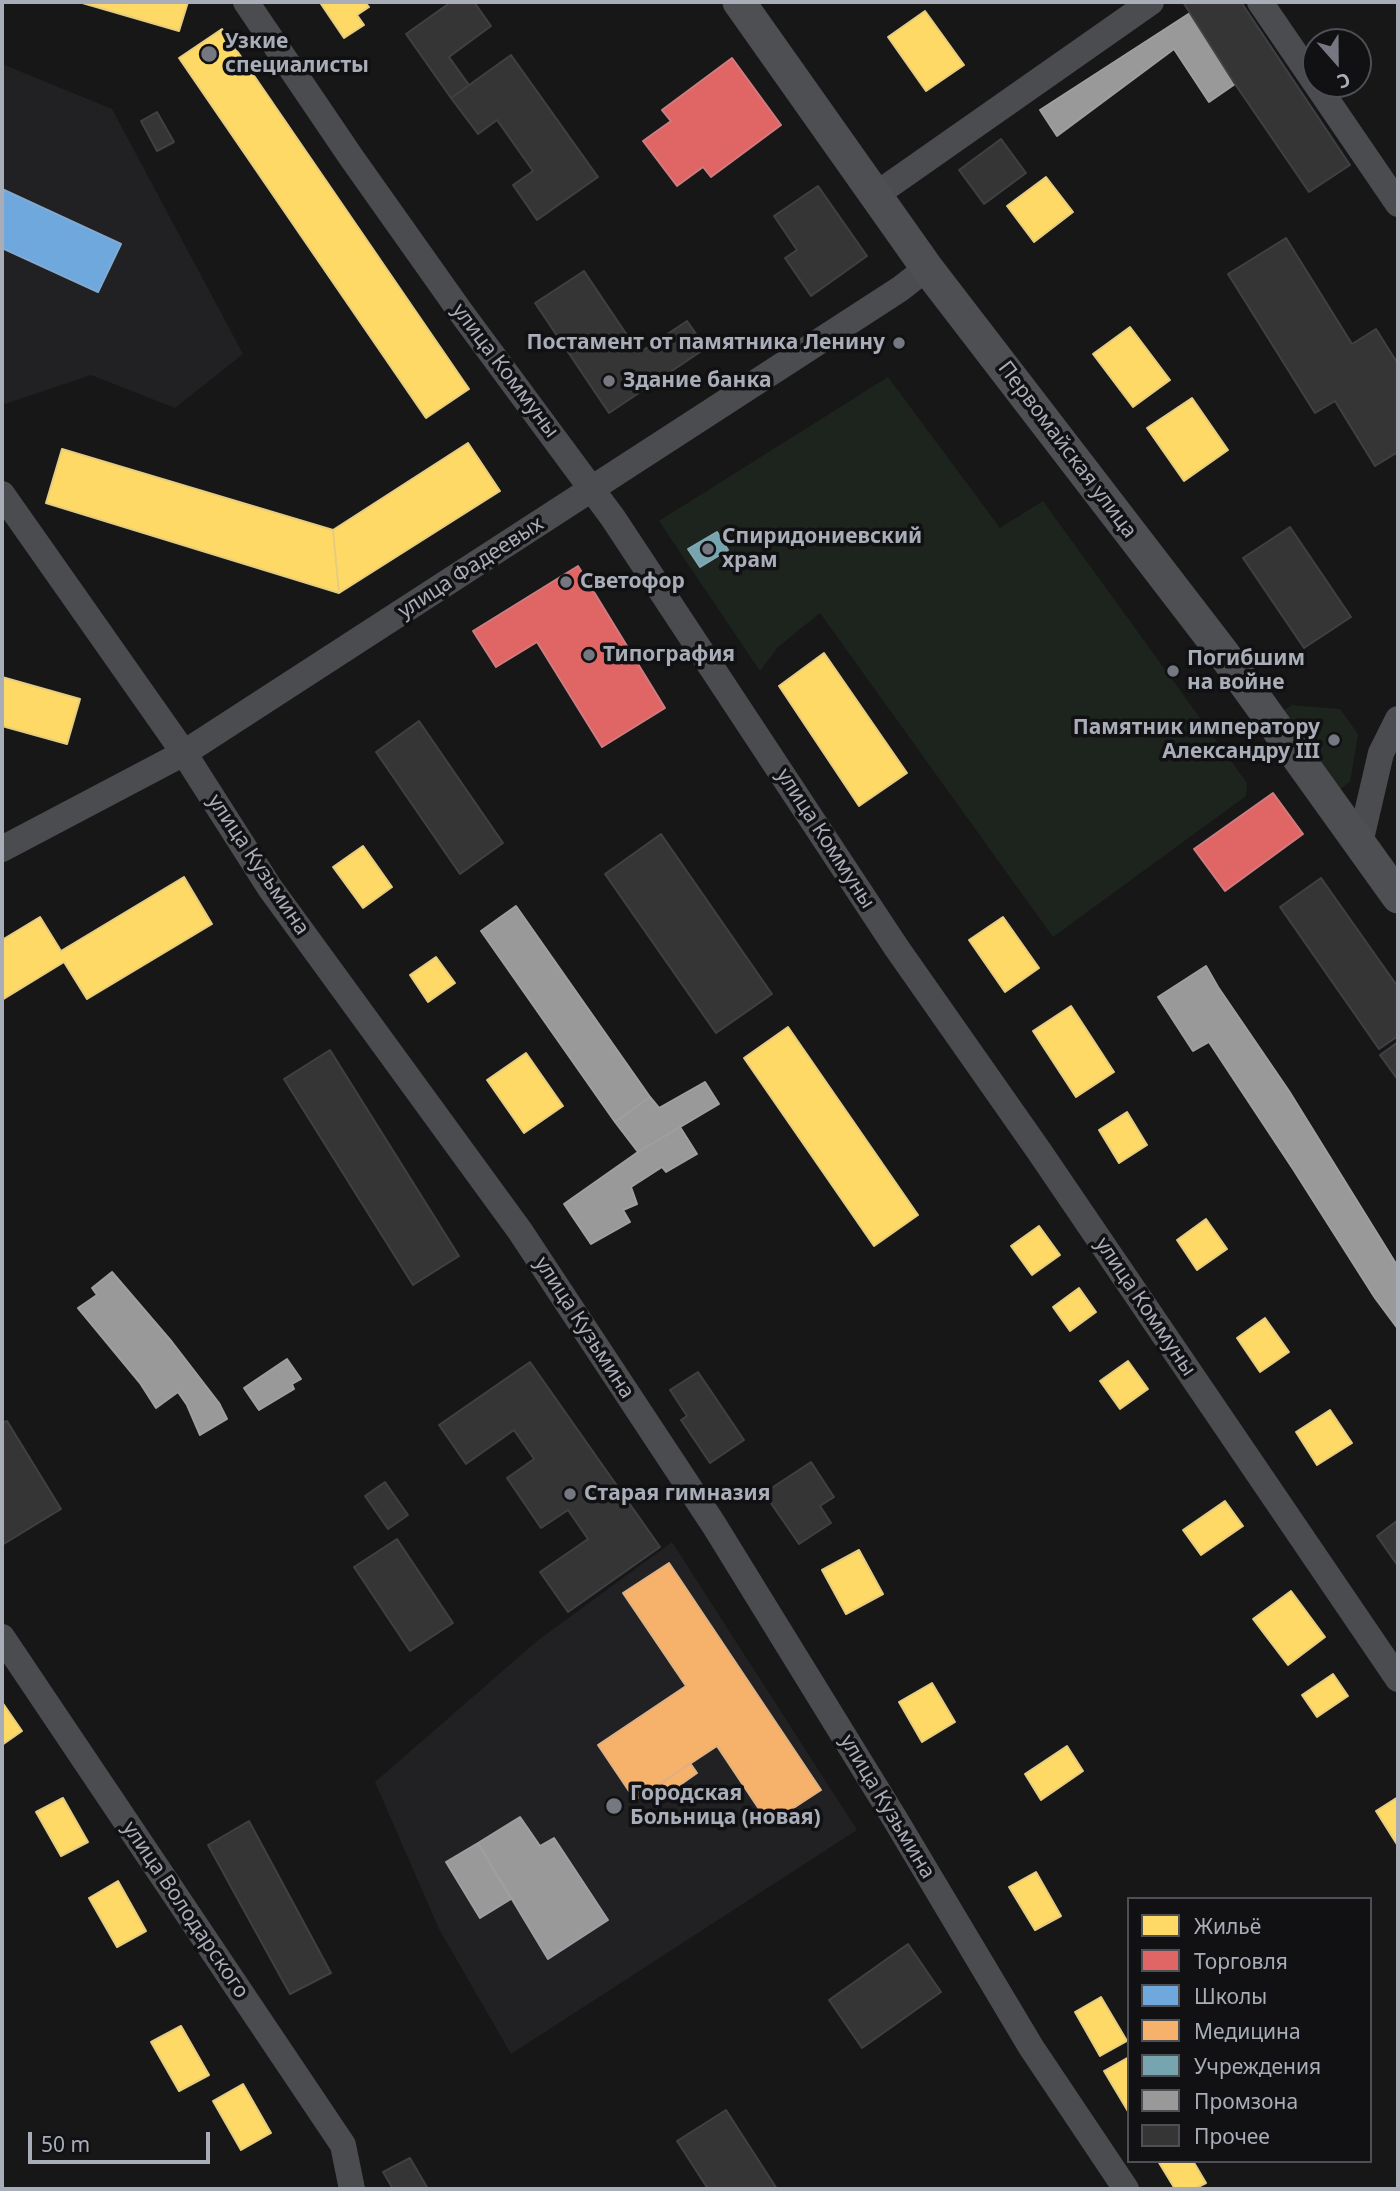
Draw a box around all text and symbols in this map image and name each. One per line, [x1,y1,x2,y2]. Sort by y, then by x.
north arrow [1302,28,1372,98]
place label: Узкие специалисты [225,29,369,79]
marker: Узкие специалисты [199,44,219,64]
text: С [1333,66,1354,95]
street label: улица Коммуны [446,299,564,443]
place label: Постамент от памятника Ленину [526,330,885,356]
marker: Постамент от памятника Ленину [891,335,907,351]
street label: Первомайская улица [992,357,1142,543]
place label: Здание банка [623,368,771,394]
marker: Здание банка [601,373,617,389]
street label: улица Фадеевых [394,512,548,624]
place label: Спиридониевский храм [722,524,922,574]
marker: Спиридониевский храм [700,541,716,557]
place label: Светофор [580,569,685,595]
marker: Светофор [558,574,574,590]
place label: Типография [603,642,735,668]
place label: Погибшим на войне [1187,646,1305,696]
marker: Типография [581,647,597,663]
marker: Погибшим на войне [1165,663,1181,679]
place label: Памятник императору Александру III [1073,715,1320,765]
marker: Памятник императору Александру III [1326,732,1342,748]
street label: улица Коммуны [770,764,880,914]
street label: улица Кузьмина [202,790,314,940]
street label: улица Коммуны [1089,1233,1201,1381]
street label: улица Кузьмина [529,1252,639,1404]
place label: Старая гимназия [584,1481,770,1507]
marker: Старая гимназия [562,1486,578,1502]
street label: улица Кузьмина [834,1730,940,1884]
place label: Городская Больница (новая) [630,1781,821,1831]
marker: Городская Больница (новая) [604,1796,624,1816]
street label: улица Володарского [116,1817,254,2003]
legend [1127,1897,1372,2163]
text: Жильё [1194,1912,1261,1940]
text: Торговля [1194,1947,1288,1975]
text: Школы [1194,1982,1267,2010]
text: Медицина [1194,2017,1301,2045]
text: Учреждения [1194,2052,1321,2080]
text: Промзона [1194,2087,1298,2115]
scale bar [32,2118,214,2162]
text: Прочее [1194,2122,1270,2150]
text: 50 m [41,2130,90,2158]

